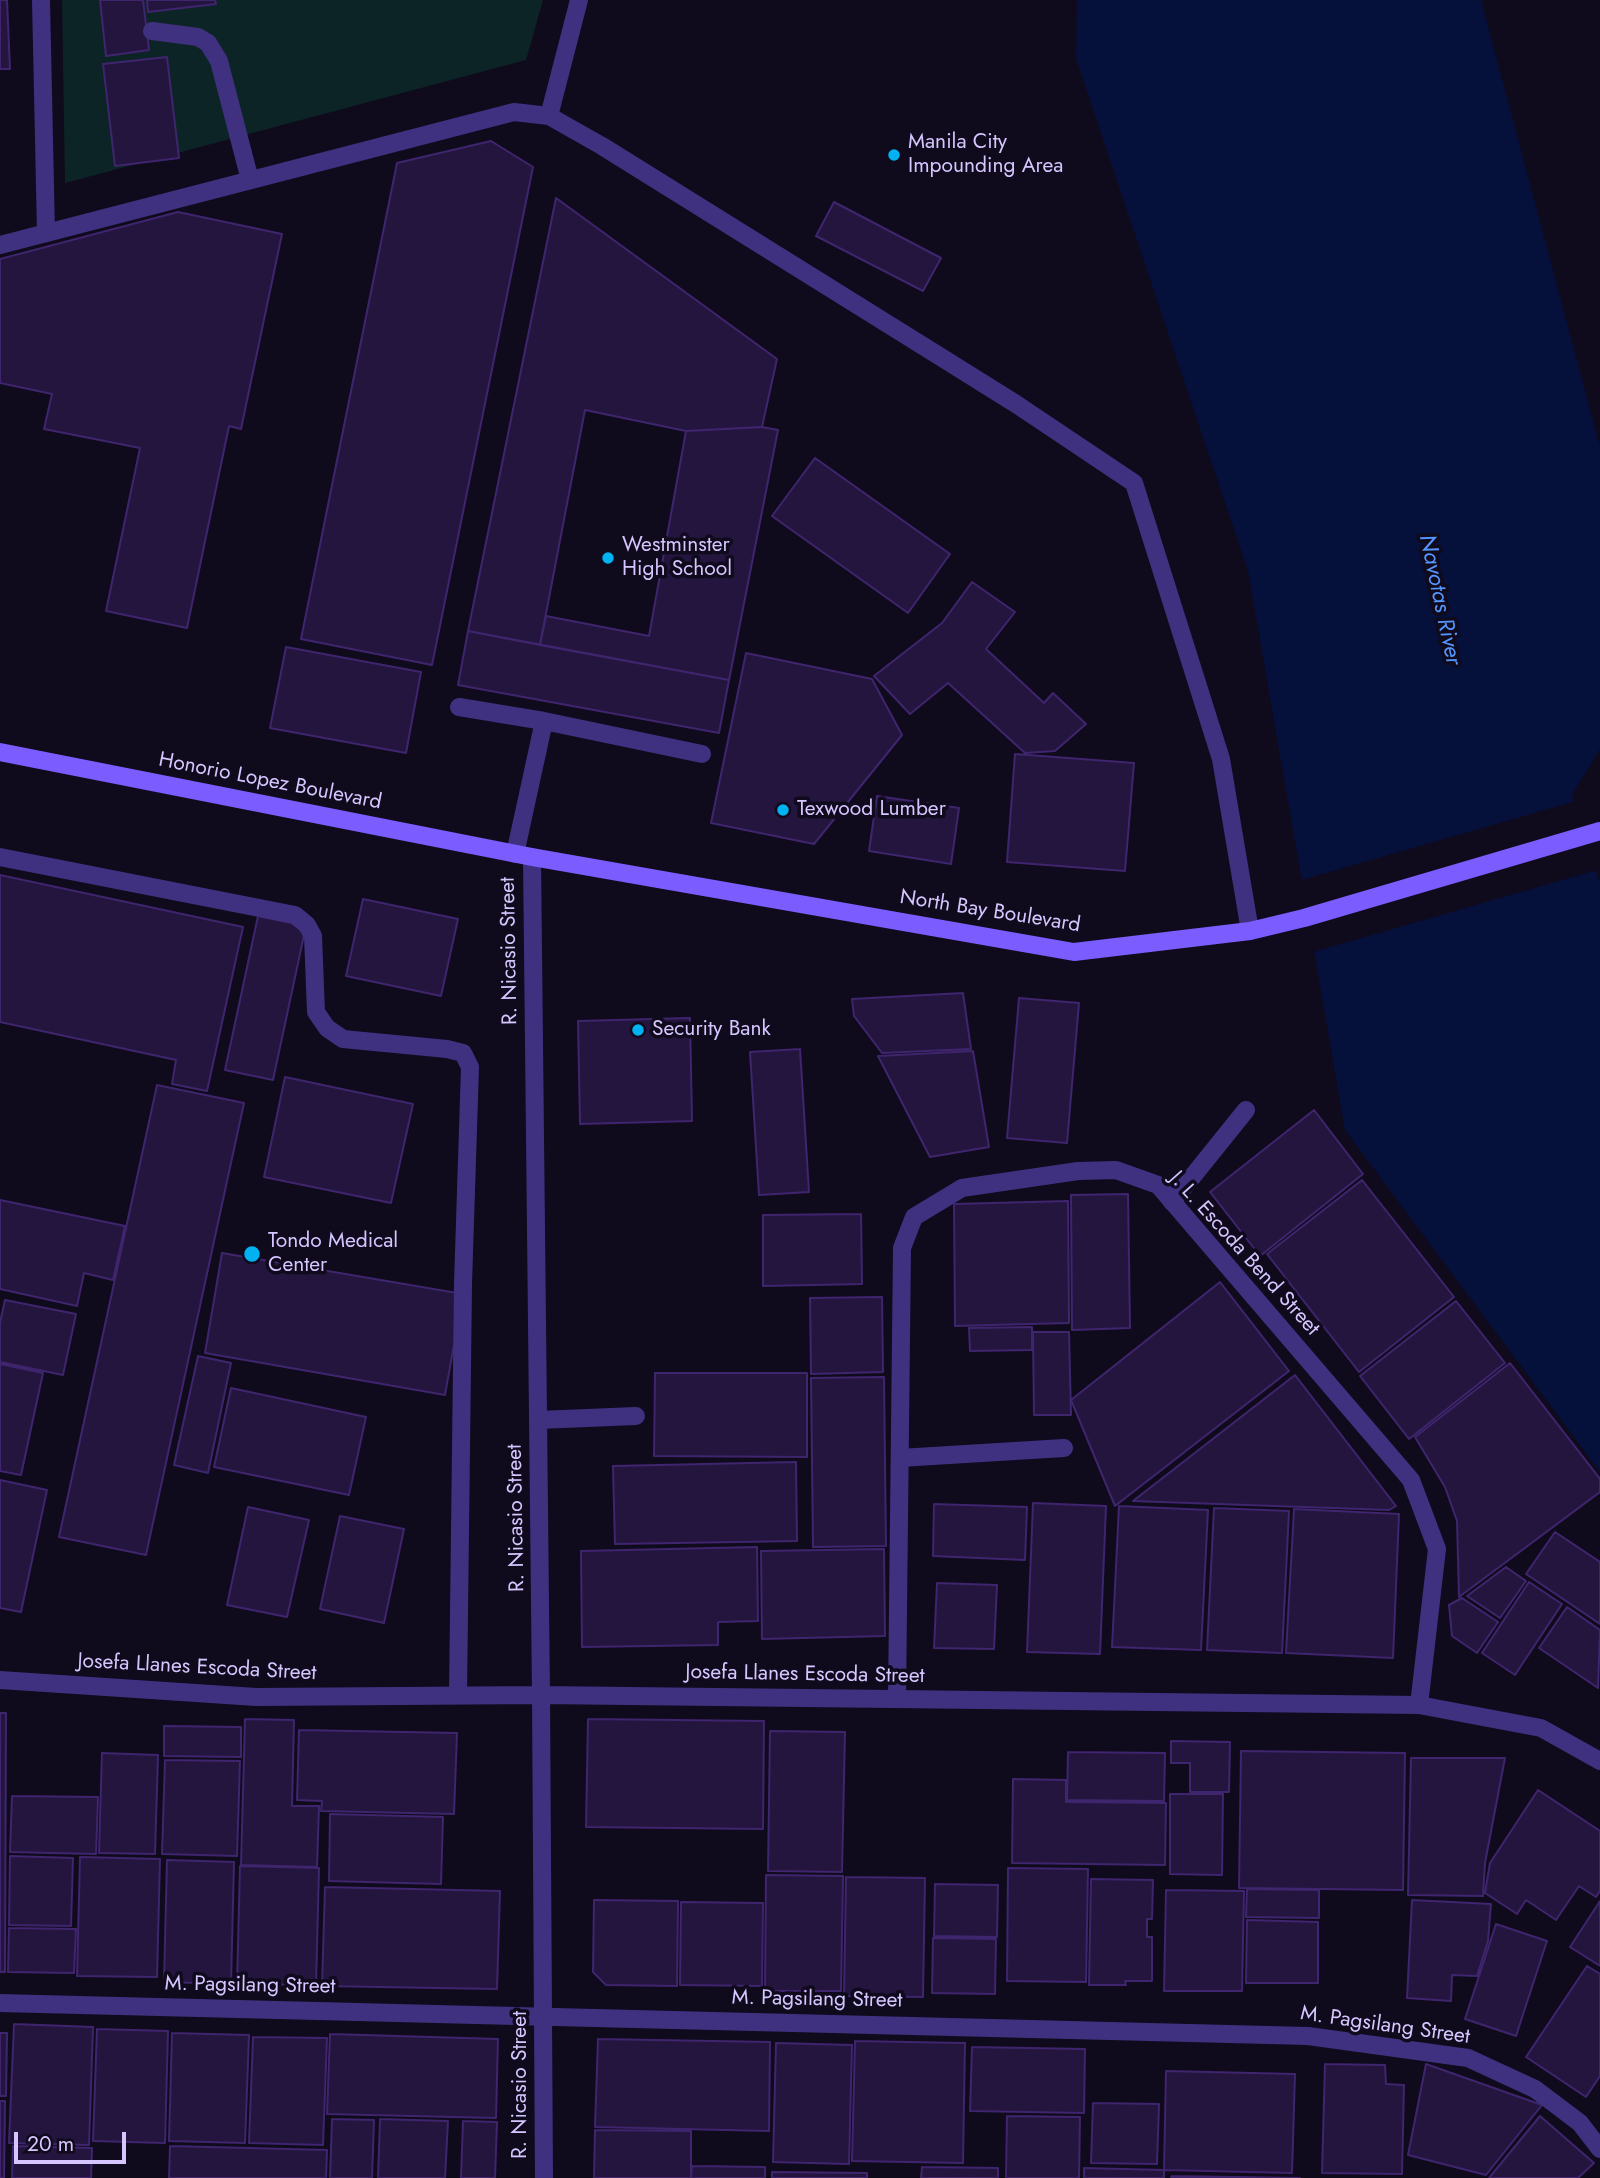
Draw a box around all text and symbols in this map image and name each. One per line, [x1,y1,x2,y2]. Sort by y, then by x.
place label: Manila City Impounding Area [908,130,1063,180]
marker: Manila City Impounding Area [886,147,902,163]
water label: Navotas River [1412,532,1466,668]
place label: Westminster High School [622,533,732,583]
marker: Westminster High School [600,550,616,566]
street label: Honorio Lopez Boulevard [156,748,384,816]
place label: Texwood Lumber [797,797,946,823]
marker: Texwood Lumber [775,802,791,818]
street label: R. Nicasio Street [496,877,524,1025]
street label: North Bay Boulevard [898,885,1082,939]
place label: Security Bank [652,1017,771,1043]
marker: Security Bank [630,1022,646,1038]
street label: J. L. Escoda Bend Street [1164,1167,1324,1341]
place label: Tondo Medical Center [268,1229,398,1279]
marker: Tondo Medical Center [242,1244,262,1264]
street label: R. Nicasio Street [503,1444,531,1592]
street label: Josefa Llanes Escoda Street [77,1649,317,1687]
street label: Josefa Llanes Escoda Street [685,1660,925,1690]
street label: M. Pagsilang Street [164,1972,336,2000]
street label: M. Pagsilang Street [731,1986,903,2014]
street label: M. Pagsilang Street [1299,2002,1471,2050]
street label: R. Nicasio Street [508,2011,534,2159]
scale bar [18,2118,130,2162]
text: 20 m [27,2129,74,2159]

